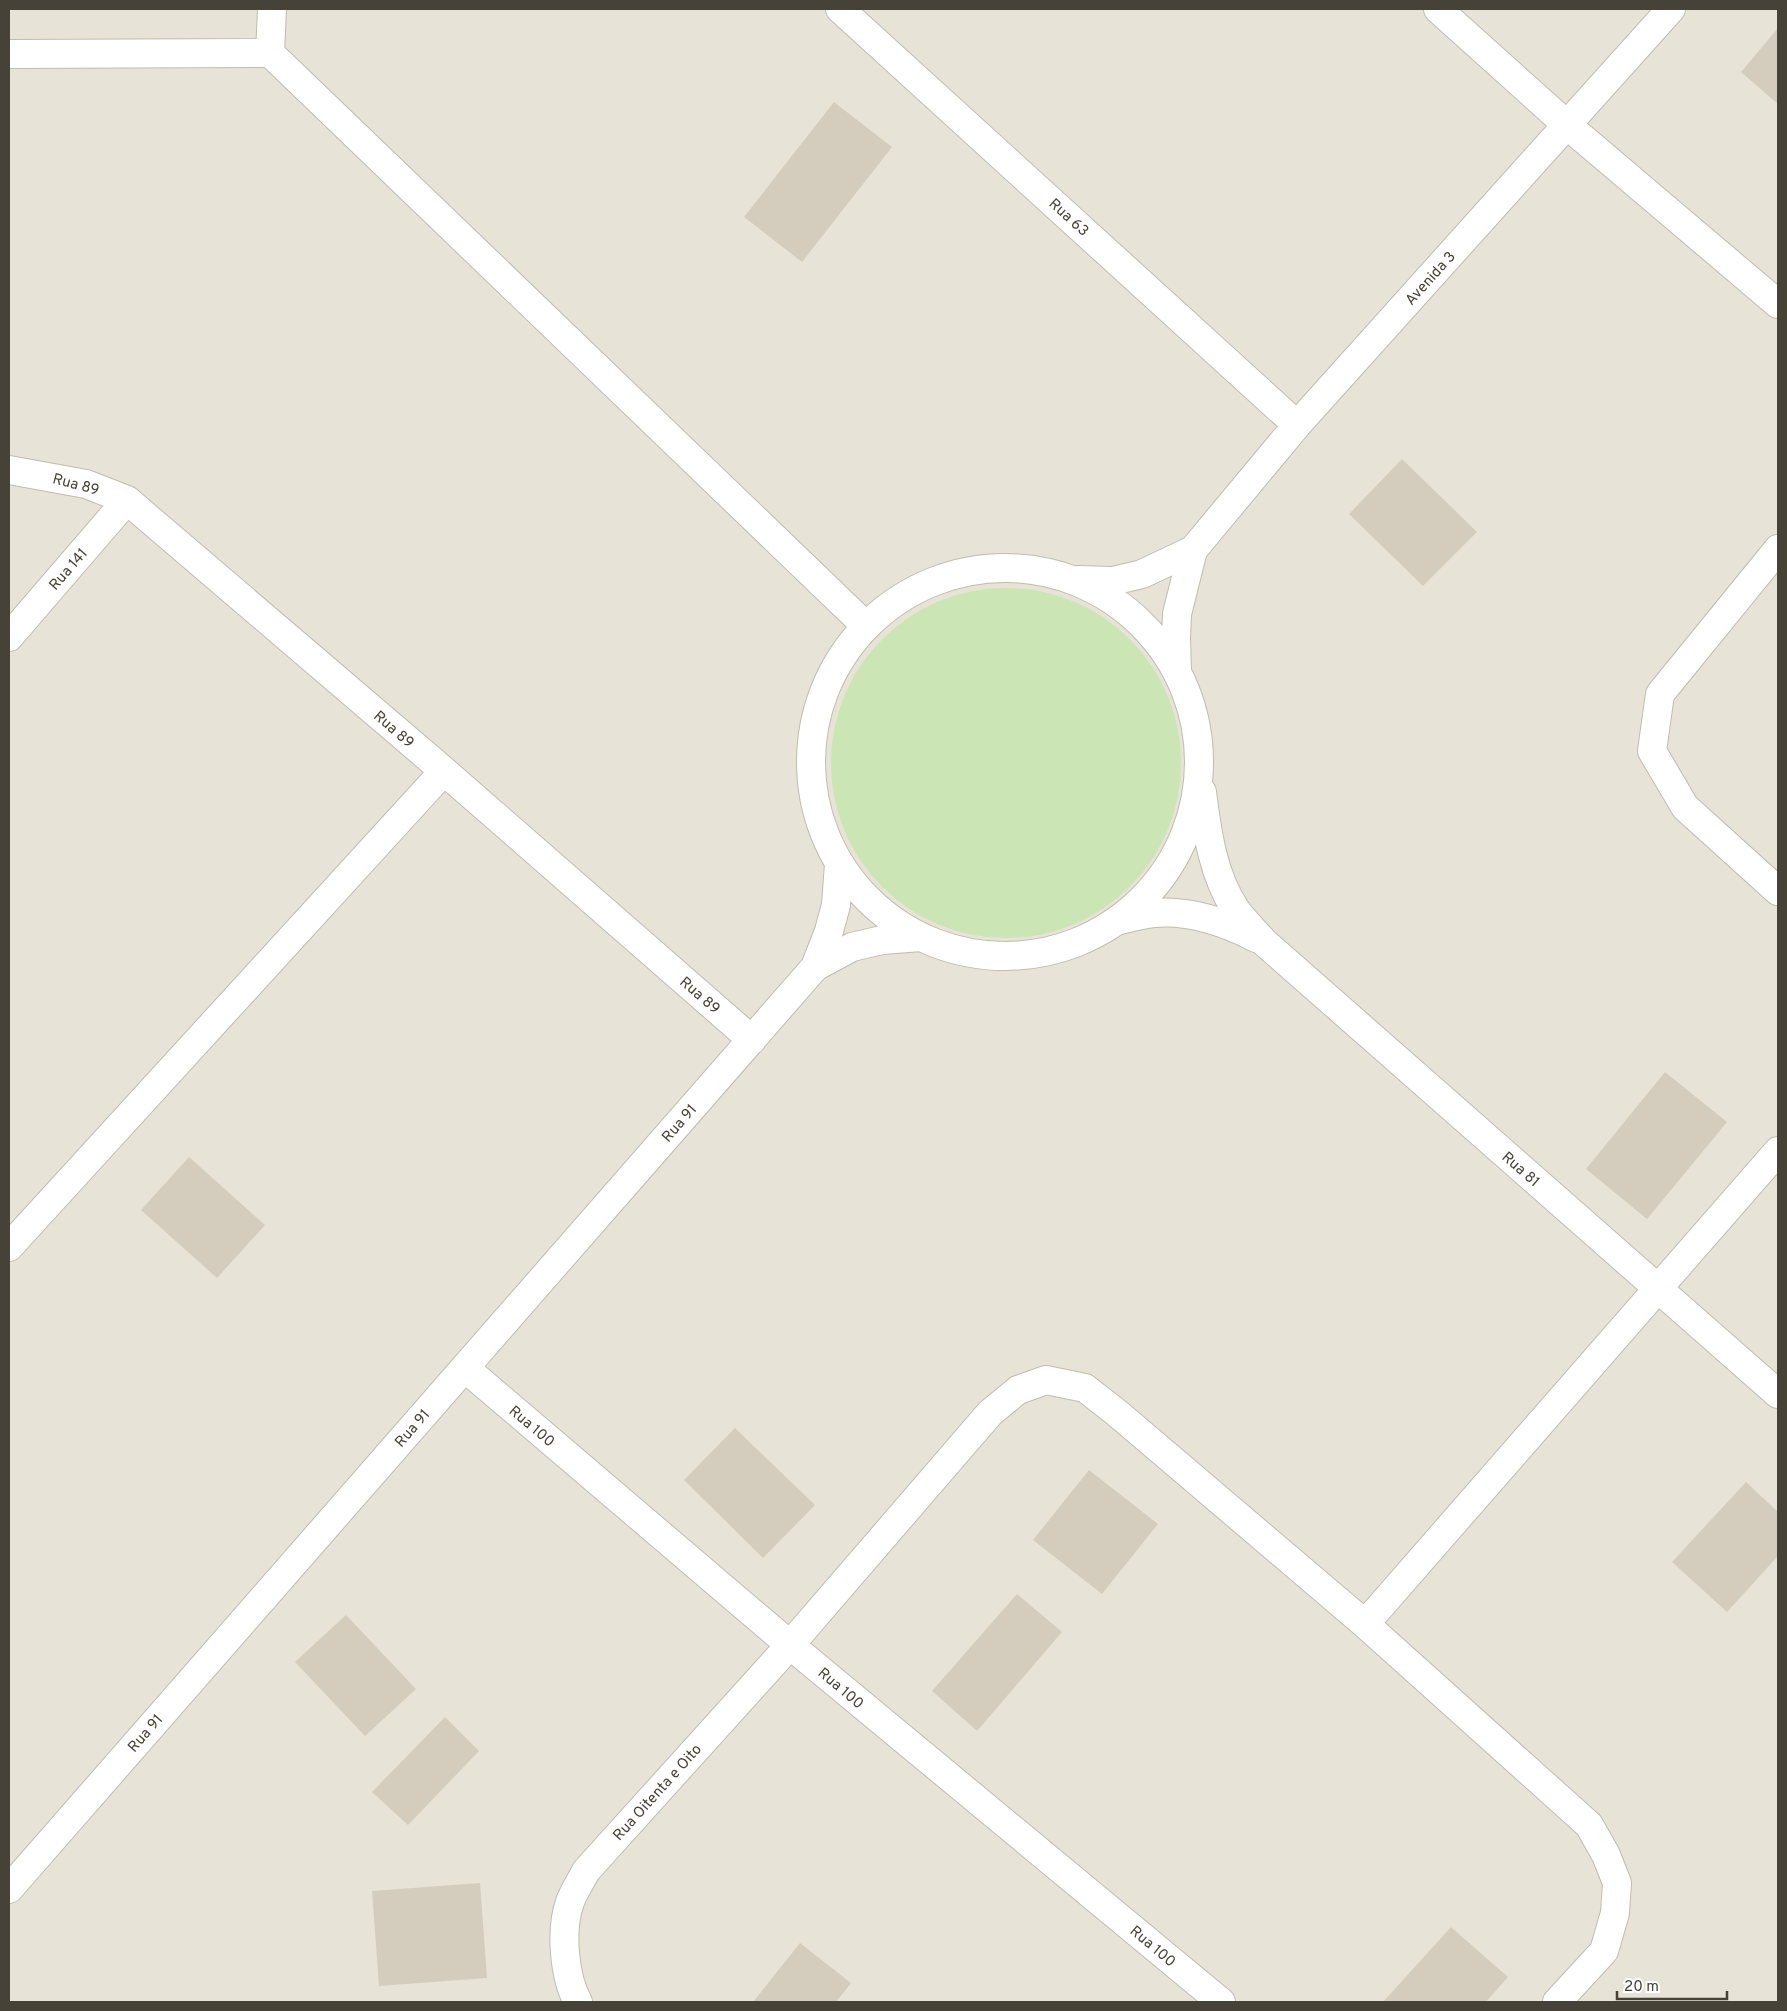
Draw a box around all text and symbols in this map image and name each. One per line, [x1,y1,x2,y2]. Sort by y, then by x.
street label: Rua 63 [1044,195,1092,241]
street label: Avenida 3 [1402,248,1460,310]
street label: Rua 89 [50,470,101,501]
street label: Rua 141 [46,545,93,595]
street label: Rua 89 [369,707,417,753]
street label: Rua 89 [675,973,723,1019]
street label: Rua 91 [658,1101,702,1147]
street label: Rua 81 [1497,1148,1543,1192]
street label: Rua 100 [504,1402,558,1452]
street label: Rua 91 [391,1406,435,1452]
street label: Rua 100 [813,1664,867,1714]
street label: Rua 91 [124,1711,168,1757]
street label: Rua Oitenta e Oito [610,1741,707,1845]
street label: Rua 100 [1125,1922,1179,1972]
scale bar [1617,1968,1727,2000]
text: 20 m [1624,1978,1659,1997]

